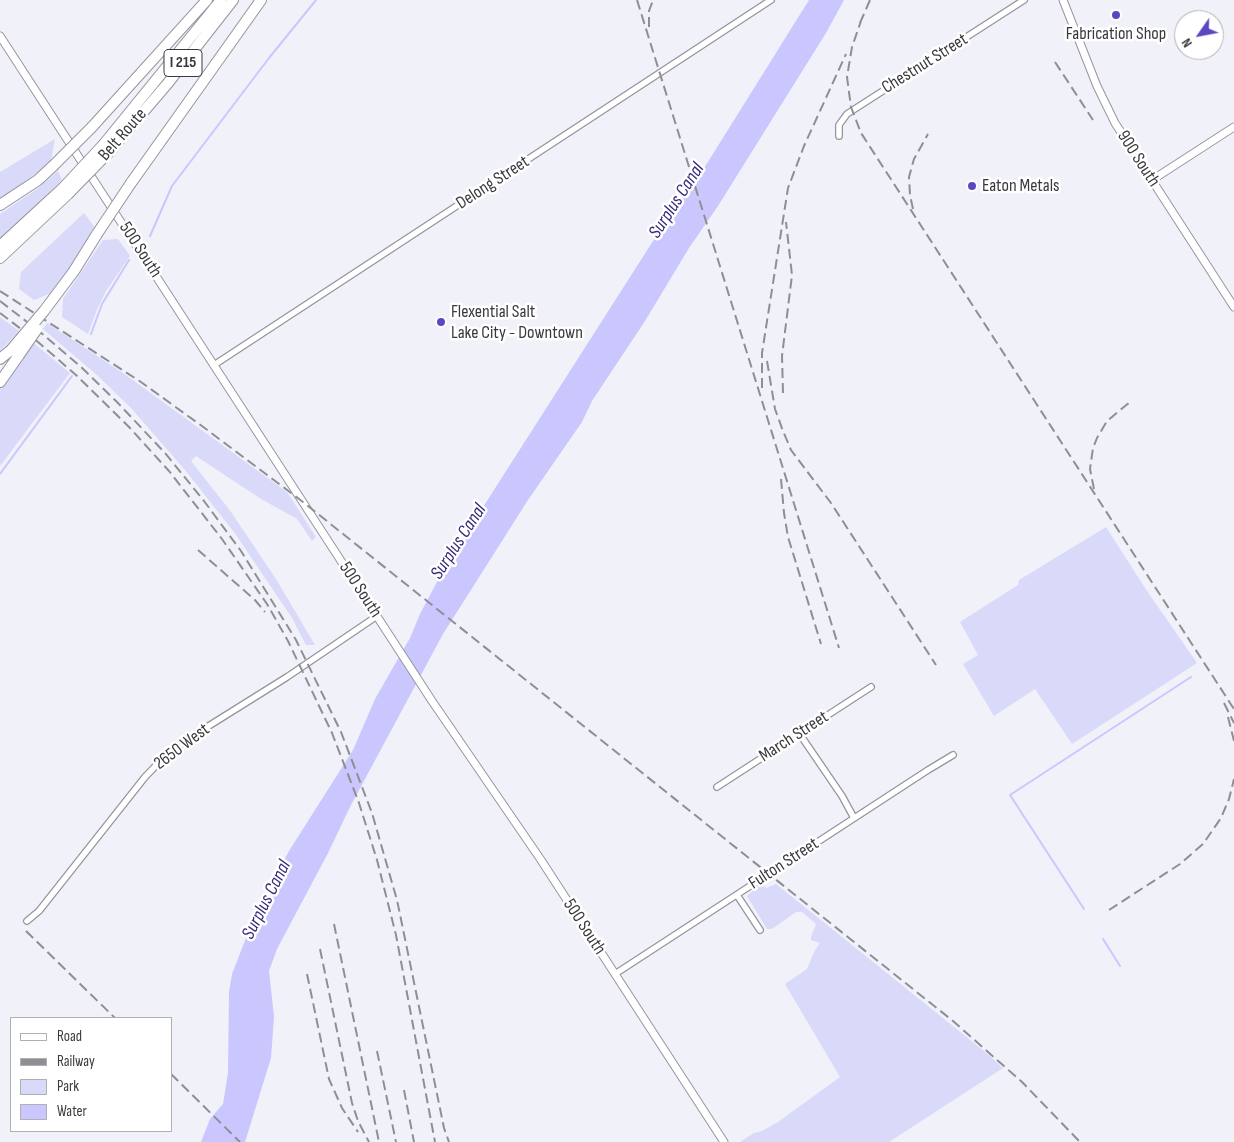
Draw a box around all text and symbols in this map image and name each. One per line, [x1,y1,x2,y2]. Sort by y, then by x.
marker: Fabrication Shop [1110,9,1122,21]
north arrow [1174,10,1224,60]
place label: Fabrication Shop [1066,23,1166,45]
street label: Chestnut Street [878,29,972,99]
text: N [1178,35,1196,51]
road number: I 215 [164,49,202,76]
street label: Belt Route [94,104,152,166]
street label: 900 South [1112,127,1164,191]
street label: Delong Street [452,151,534,215]
water label: Surplus Canal [644,159,710,243]
place label: Eaton Metals [982,175,1059,197]
marker: Eaton Metals [966,180,978,192]
street label: 500 South [114,218,166,282]
place label: Flexential Salt Lake City - Downtown [451,301,583,344]
marker: Flexential Salt Lake City - Downtown [435,316,447,328]
water label: Surplus Canal [426,500,492,584]
street label: 500 South [334,558,386,622]
street label: March Street [755,707,833,767]
street label: 2650 West [150,719,214,775]
street label: Fulton Street [745,833,823,895]
water label: Surplus Canal [237,857,297,943]
street label: 500 South [558,895,610,959]
legend [10,1017,172,1132]
text: Road [57,1027,82,1046]
text: Railway [57,1052,95,1071]
text: Park [57,1077,79,1096]
text: Water [57,1102,87,1121]

